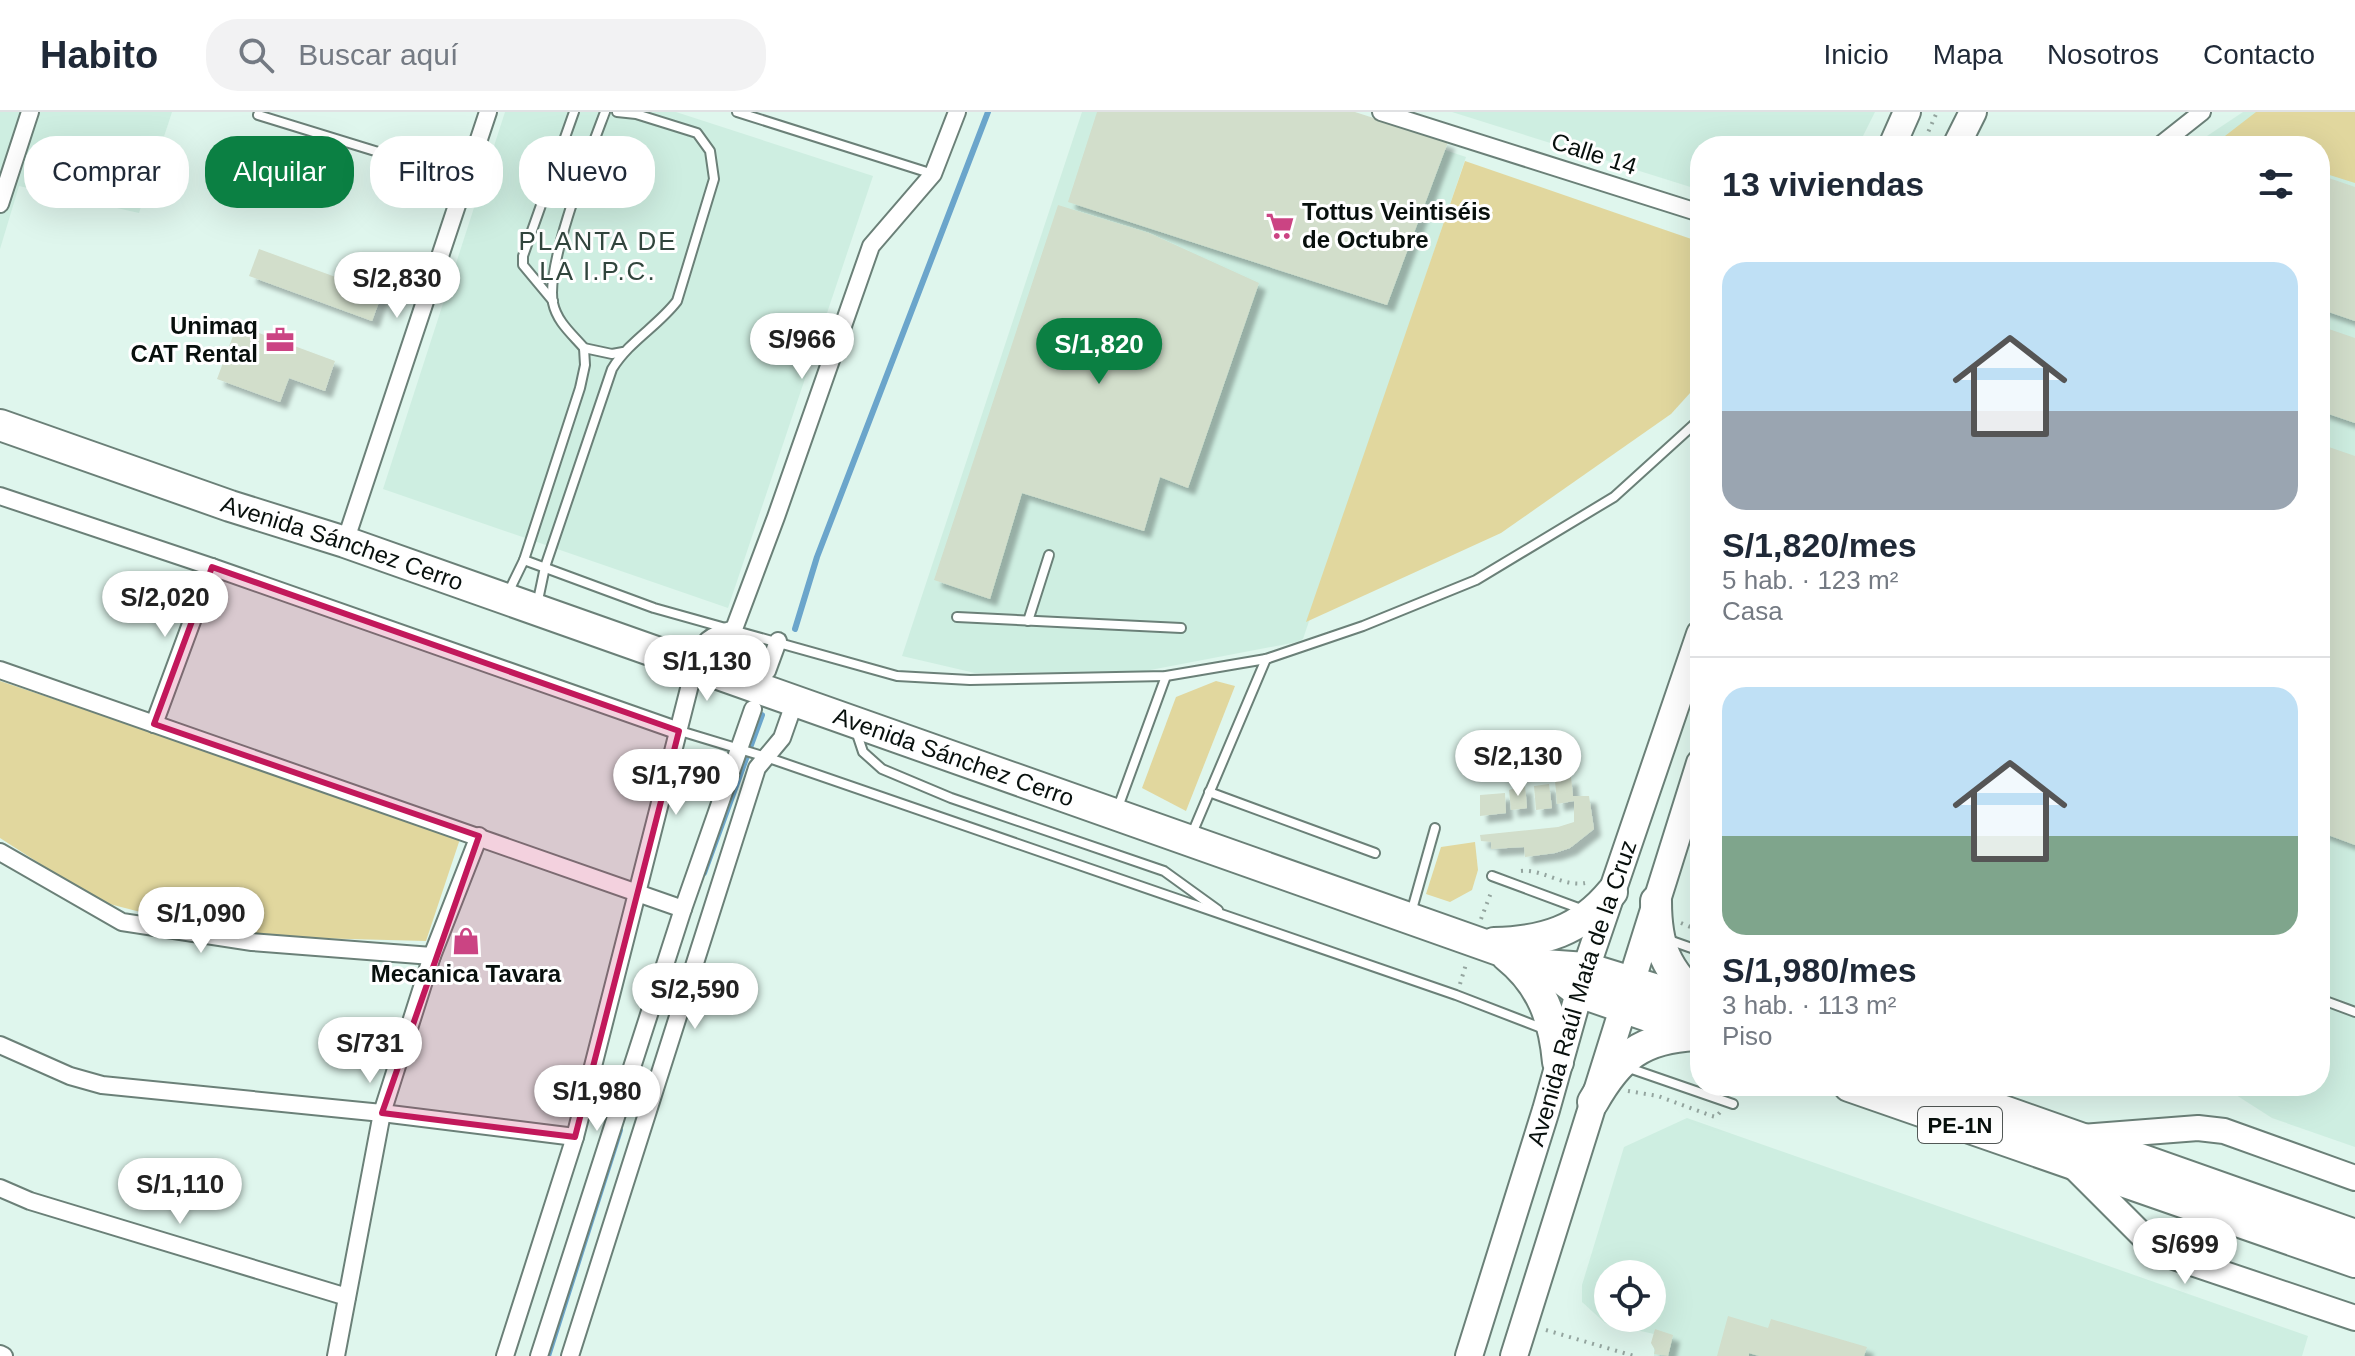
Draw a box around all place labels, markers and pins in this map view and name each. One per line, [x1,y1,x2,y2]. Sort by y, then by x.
place label: Tottus Veintiséis de Octubre [1302,198,1491,253]
supermarket icon: Tottus Veintiséis de Octubre [1265,211,1295,241]
pin: S/2,830 [323,252,471,320]
place label: Unimaq CAT Rental [130,312,258,367]
pin: S/966 [746,313,858,381]
pin: S/1,820 [1025,318,1173,386]
office icon: Unimaq CAT Rental [265,325,295,355]
pin: S/2,020 [91,571,239,639]
pin: S/1,130 [633,635,781,703]
pin: S/2,130 [1444,730,1592,798]
pin: S/1,790 [602,749,750,817]
pin: S/1,090 [127,887,275,955]
shop icon: Mecanica Tavara [451,926,481,956]
place label: Mecanica Tavara [371,960,562,987]
pin: S/2,590 [621,963,769,1031]
pin: S/731 [314,1017,426,1085]
pin: S/1,980 [523,1065,671,1133]
pin: S/1,110 [106,1158,254,1226]
pin: S/699 [2129,1218,2241,1286]

